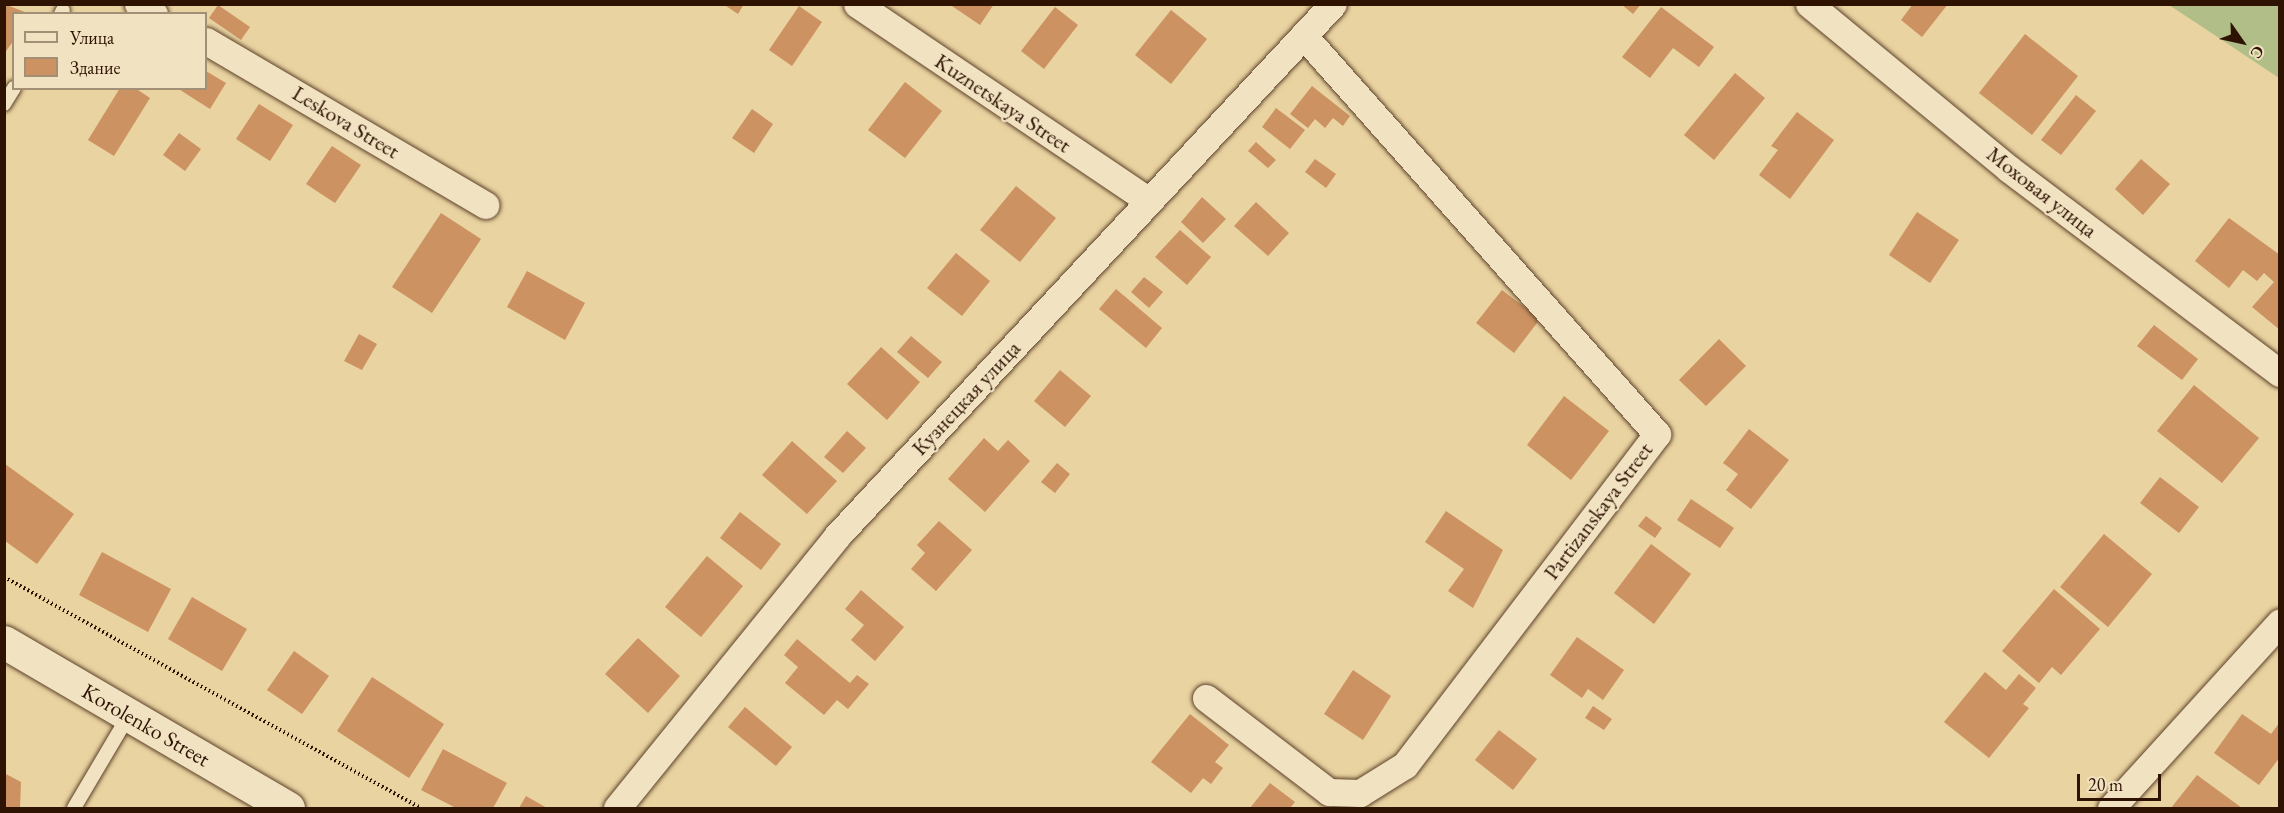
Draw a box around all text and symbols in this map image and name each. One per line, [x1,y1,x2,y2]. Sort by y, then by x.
legend [12,12,207,90]
north arrow [2212,12,2272,72]
text: Улица [70,26,114,49]
text: С [2245,42,2269,63]
street label: Kuznetskaya Street [930,48,1076,158]
text: Здание [70,56,120,79]
street label: Leskova Street [288,80,404,164]
street label: Моховая улица [1981,141,2103,243]
street label: Кузнецкая улица [906,335,1026,461]
street label: Partizanskaya Street [1538,437,1658,585]
street label: Korolenko Street [77,678,215,772]
scale bar [2080,762,2164,800]
text: 20 m [2088,773,2123,796]

